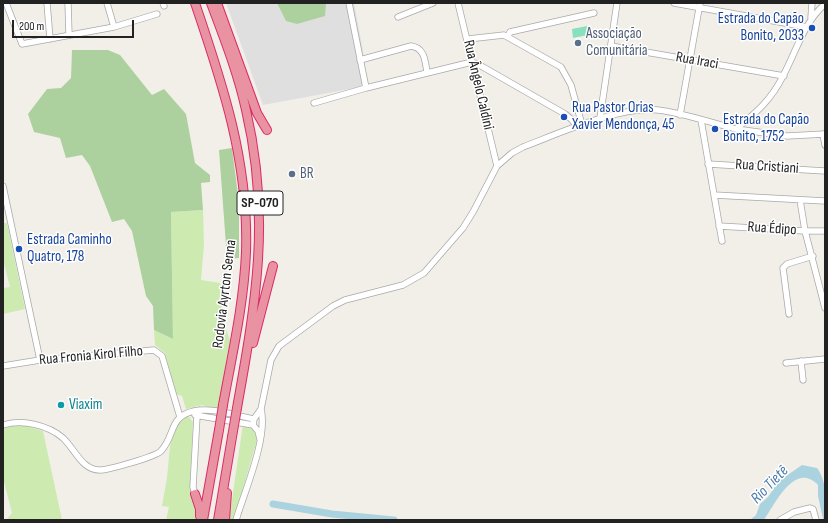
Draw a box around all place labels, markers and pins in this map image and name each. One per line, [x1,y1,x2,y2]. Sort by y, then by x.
place label: Estrada do Capão Bonito, 2033 [718,10,804,45]
marker: Estrada do Capão Bonito, 2033 [807,23,817,33]
place label: Associação Comunitária [586,25,648,60]
marker: Associação Comunitária [573,38,583,48]
place label: Rua Pastor Orias Xavier Mendonça, 45 [572,99,675,134]
place label: Estrada do Capão Bonito, 1752 [723,111,809,146]
marker: Rua Pastor Orias Xavier Mendonça, 45 [559,112,569,122]
marker: Estrada do Capão Bonito, 1752 [710,124,720,134]
place label: BR [300,165,314,183]
marker: BR [287,169,297,179]
place label: Estrada Caminho Quatro, 178 [27,231,112,266]
marker: Estrada Caminho Quatro, 178 [14,244,24,254]
place label: Viaxim [69,396,102,414]
marker: Viaxim [56,400,66,410]

